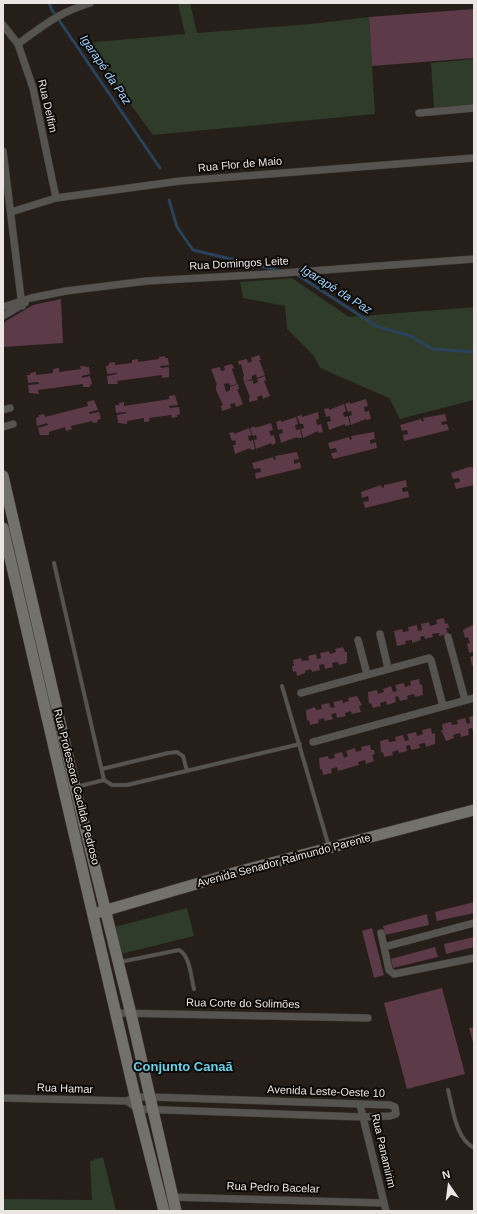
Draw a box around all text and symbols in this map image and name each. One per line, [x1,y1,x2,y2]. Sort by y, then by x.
water label: Igarapé da Paz [76,32,134,108]
street label: Rua Delfim [34,78,60,134]
street label: Rua Flor de Maio [197,155,283,175]
street label: Rua Domingos Leite [189,255,289,273]
water label: Igarapé da Paz [298,262,374,318]
street label: Rua Professora Cacilda Pedroso [50,708,102,866]
street label: Avenida Senador Raimundo Parente [196,831,372,891]
street label: Rua Corte do Solimões [186,996,300,1012]
district label: Conjunto Canaã [133,1059,233,1075]
street label: Rua Hamar [37,1081,93,1097]
street label: Avenida Leste-Oeste 10 [267,1083,385,1101]
street label: Rua Panamirim [368,1113,398,1189]
north arrow [429,1166,469,1206]
text: N [441,1168,451,1181]
street label: Rua Pedro Bacelar [226,1180,320,1196]

